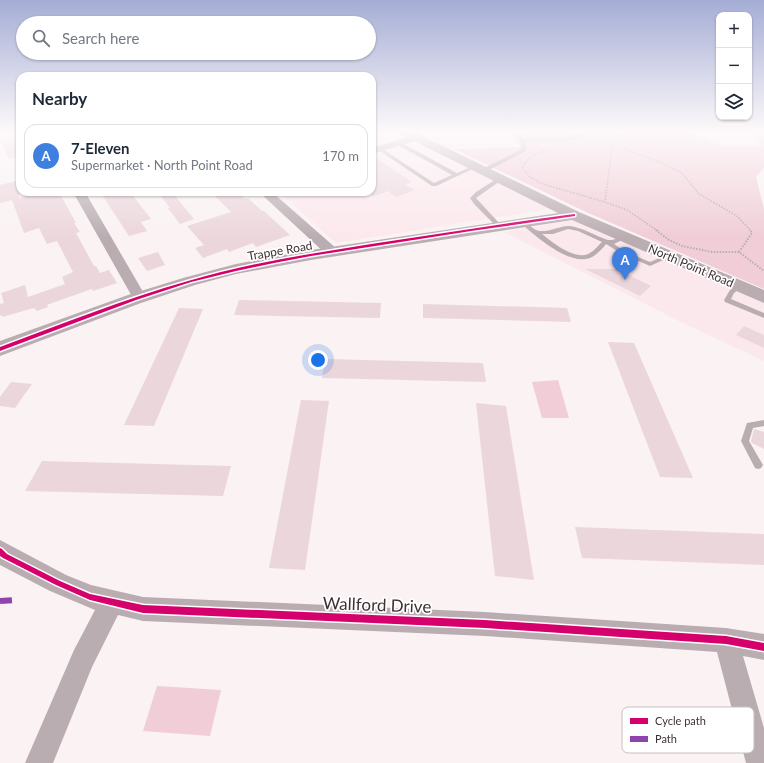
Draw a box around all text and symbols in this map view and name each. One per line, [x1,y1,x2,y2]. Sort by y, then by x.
map controls [716,12,752,120]
button: + [716,12,752,48]
search box [16,16,376,60]
icon: search [30,27,52,49]
text: Search here [62,29,139,47]
button: − [716,48,752,84]
button: layers [716,84,752,120]
text: Nearby [32,88,87,109]
text: 7-Eleven [71,139,130,157]
text: A [41,148,51,164]
text: 170 m [322,148,359,164]
text: Supermarket · North Point Road [71,157,253,173]
street label: Trappe Road [246,237,313,264]
street label: North Point Road [646,241,736,290]
pin: A [612,247,638,280]
your location [308,350,328,370]
street label: Wallford Drive [322,592,432,617]
legend [622,707,754,753]
text: Cycle path [655,714,706,727]
text: Path [655,732,677,745]

